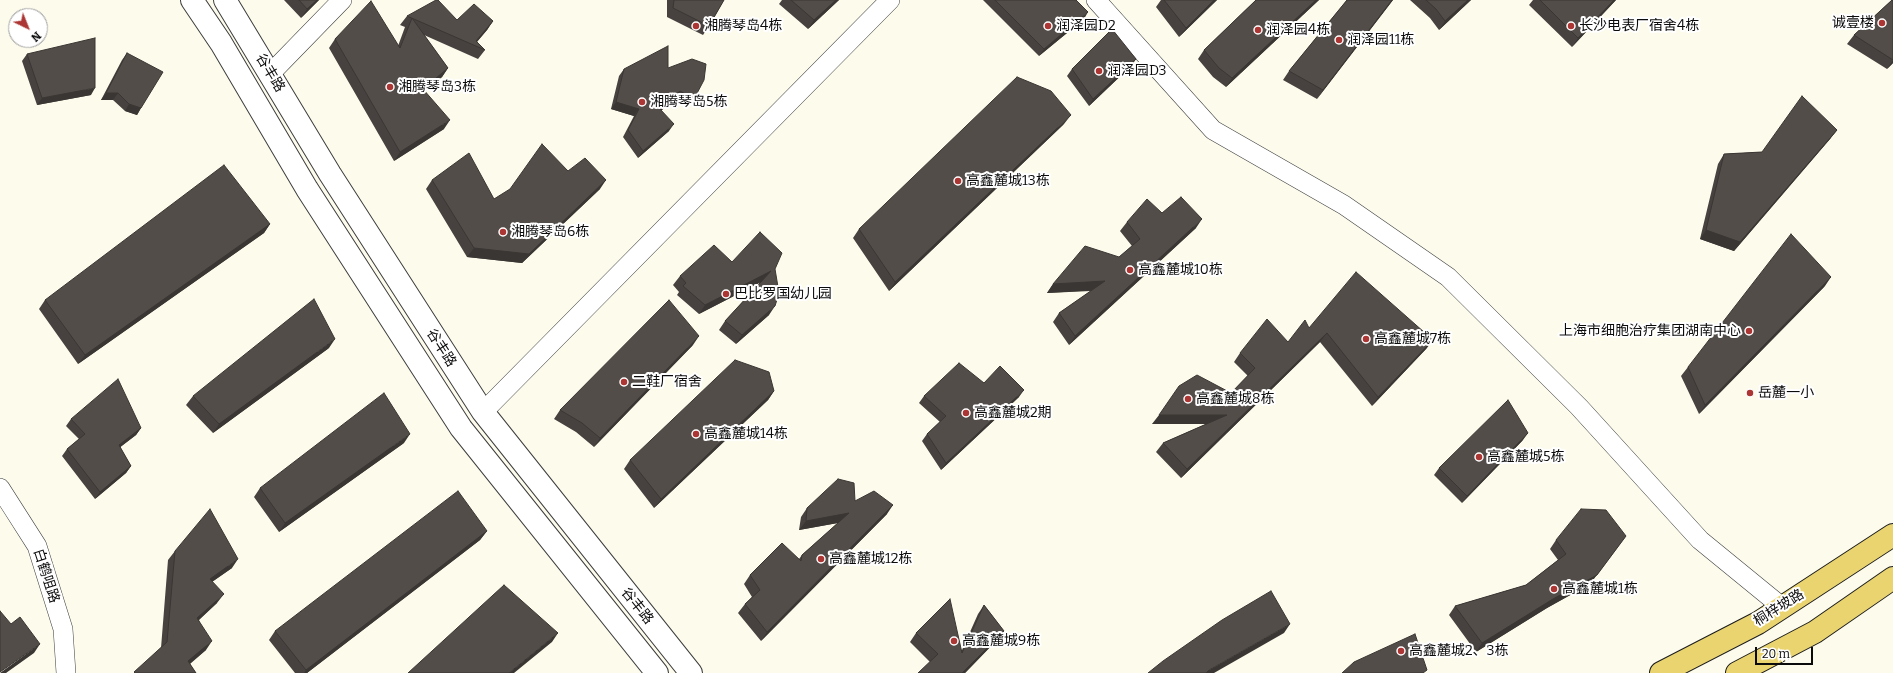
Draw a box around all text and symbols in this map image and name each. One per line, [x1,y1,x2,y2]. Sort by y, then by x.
north arrow [8,8,48,48]
place label: 诚壹楼 [1832,15,1874,31]
place label: 湘腾琴岛4栋 [704,18,782,34]
place label: 润泽园D2 [1056,18,1116,34]
place label: 长沙电表厂宿舍4栋 [1579,18,1699,34]
marker: 诚壹楼 [1877,18,1887,28]
marker: 湘腾琴岛4栋 [691,21,701,31]
marker: 润泽园D2 [1043,21,1053,31]
marker: 长沙电表厂宿舍4栋 [1566,21,1576,31]
place label: 润泽园4栋 [1266,22,1330,38]
marker: 润泽园4栋 [1253,25,1263,35]
text: N [28,29,43,44]
place label: 润泽园11栋 [1347,32,1414,48]
marker: 润泽园11栋 [1334,35,1344,45]
street label: 谷丰路 [252,51,288,95]
place label: 润泽园D3 [1107,63,1166,79]
marker: 润泽园D3 [1094,66,1104,76]
place label: 湘腾琴岛3栋 [398,79,476,95]
marker: 湘腾琴岛3栋 [385,82,395,92]
place label: 湘腾琴岛5栋 [650,94,727,110]
marker: 湘腾琴岛5栋 [637,97,647,107]
place label: 高鑫麓城13栋 [966,173,1050,189]
marker: 高鑫麓城13栋 [953,176,963,186]
place label: 湘腾琴岛6栋 [511,224,589,240]
marker: 湘腾琴岛6栋 [498,227,508,237]
place label: 高鑫麓城10栋 [1138,262,1223,278]
marker: 高鑫麓城10栋 [1125,265,1135,275]
place label: 巴比罗国幼儿园 [734,286,832,302]
marker: 巴比罗国幼儿园 [721,289,731,299]
place label: 上海市细胞治疗集团湖南中心 [1559,323,1741,339]
street label: 谷丰路 [423,326,459,370]
marker: 上海市细胞治疗集团湖南中心 [1744,326,1754,336]
place label: 高鑫麓城7栋 [1374,331,1451,347]
marker: 高鑫麓城7栋 [1361,334,1371,344]
place label: 二鞋厂宿舍 [632,374,702,390]
marker: 二鞋厂宿舍 [619,377,629,387]
place label: 岳麓一小 [1758,385,1814,401]
marker: 岳麓一小 [1745,388,1755,398]
place label: 高鑫麓城8栋 [1196,391,1274,407]
marker: 高鑫麓城8栋 [1183,394,1193,404]
place label: 高鑫麓城2期 [974,405,1052,421]
marker: 高鑫麓城2期 [961,408,971,418]
place label: 高鑫麓城14栋 [704,426,788,442]
marker: 高鑫麓城14栋 [691,429,701,439]
place label: 高鑫麓城5栋 [1487,449,1564,465]
marker: 高鑫麓城5栋 [1474,452,1484,462]
street label: 白鹤咀路 [29,547,63,605]
place label: 高鑫麓城12栋 [829,551,912,567]
marker: 高鑫麓城12栋 [816,554,826,564]
place label: 高鑫麓城1栋 [1562,581,1638,597]
street label: 谷丰路 [617,584,657,628]
marker: 高鑫麓城1栋 [1549,584,1559,594]
street label: 桐梓坡路 [1751,586,1807,630]
place label: 高鑫麓城9栋 [962,633,1040,649]
marker: 高鑫麓城9栋 [949,636,959,646]
scale bar [1757,639,1815,665]
place label: 高鑫麓城2、3栋 [1409,643,1509,659]
marker: 高鑫麓城2、3栋 [1396,646,1406,656]
text: 20 m [1762,647,1790,661]

